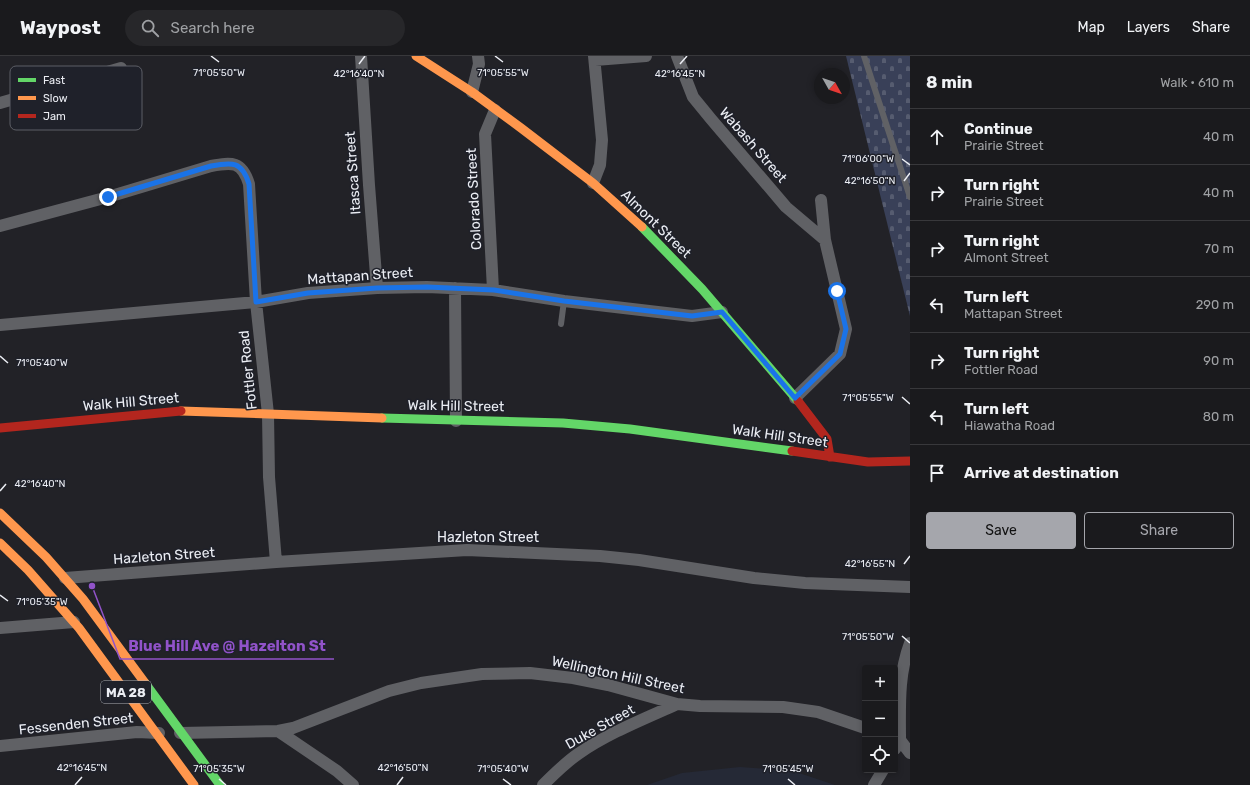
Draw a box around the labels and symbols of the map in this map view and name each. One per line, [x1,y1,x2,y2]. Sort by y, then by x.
legend [10,66,142,130]
text: 71°05'50"W [193,67,245,79]
text: 71°05'55"W [477,67,529,79]
text: 42°16'40"N [334,68,384,80]
text: 42°16'45"N [655,68,705,80]
north arrow [814,68,850,104]
text: Fast [43,74,66,87]
text: Slow [43,92,68,105]
street label: Wabash Street [716,104,791,187]
text: Jam [43,110,66,123]
street label: Itasca Street [342,130,364,215]
street label: Colorado Street [463,147,485,250]
text: 71°06'00"W [842,153,894,165]
text: 42°16'50"N [844,175,896,187]
street label: Almont Street [617,186,695,262]
route end [99,188,117,206]
street label: Mattapan Street [307,264,414,288]
route start [828,282,846,300]
street label: Fottler Road [235,329,261,411]
text: 71°05'40"W [16,357,68,369]
street label: Walk Hill Street [82,389,180,415]
text: 71°05'55"W [842,392,894,404]
street label: Walk Hill Street [408,397,505,415]
street label: Walk Hill Street [731,421,830,451]
text: 42°16'40"N [15,478,65,490]
street label: Hazleton Street [437,529,539,546]
street label: Hazleton Street [113,544,216,568]
text: 42°16'55"N [845,558,895,570]
text: 71°05'35"W [16,596,68,608]
text: 71°05'50"W [842,631,894,643]
callout: Blue Hill Ave @ Hazelton St [120,632,334,659]
text: Blue Hill Ave @ Hazelton St [128,637,326,655]
street label: Wellington Hill Street [550,653,686,697]
road number: MA 28 [101,681,151,703]
street label: Duke Street [562,701,638,753]
street label: Fessenden Street [18,709,135,738]
text: 42°16'45"N [57,762,107,774]
text: 42°16'50"N [377,762,429,774]
text: 71°05'35"W [193,763,245,775]
text: 71°05'40"W [477,763,529,775]
text: 71°05'45"W [762,763,814,775]

